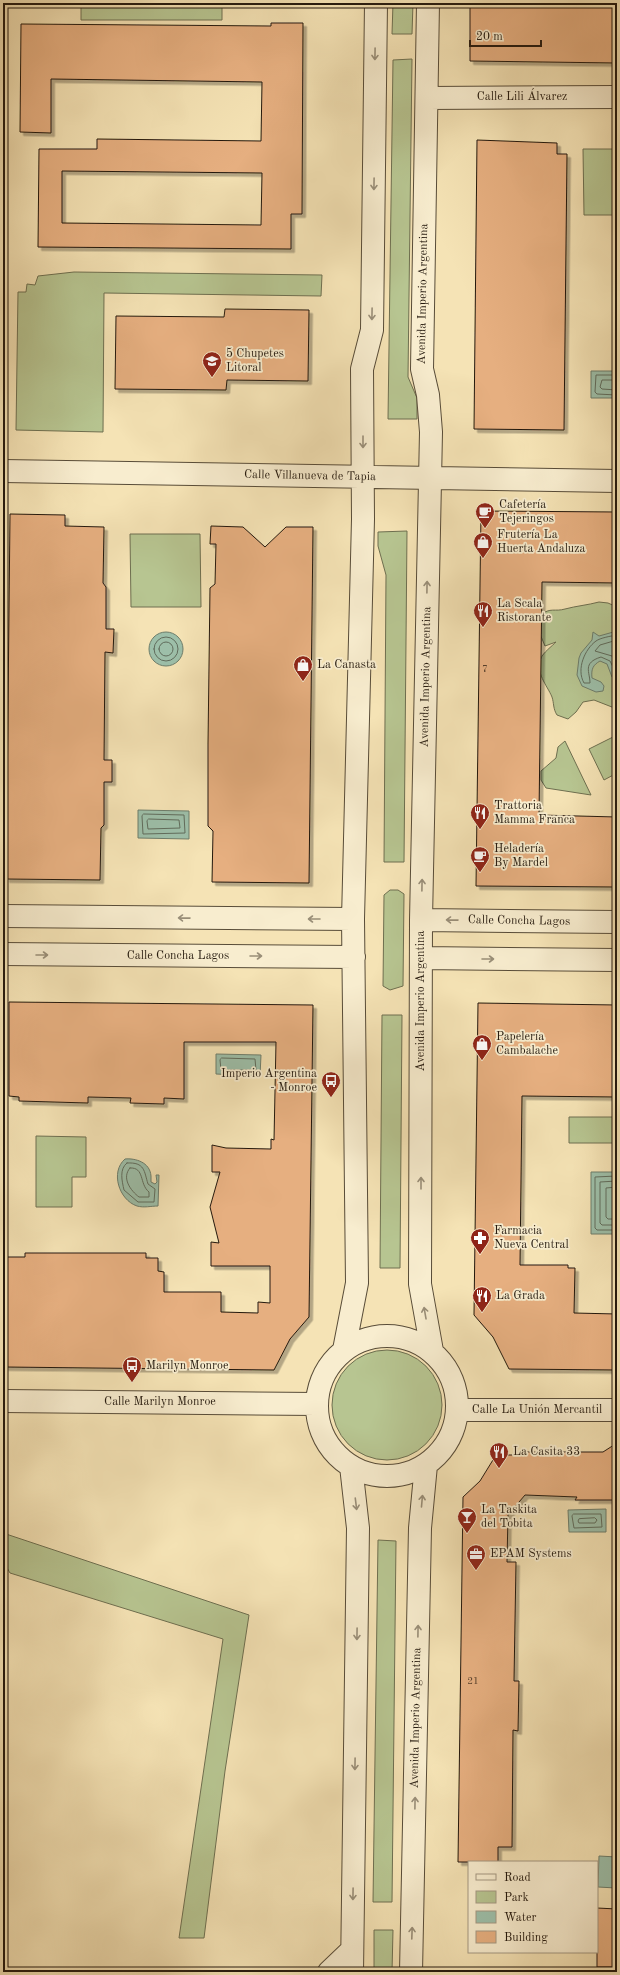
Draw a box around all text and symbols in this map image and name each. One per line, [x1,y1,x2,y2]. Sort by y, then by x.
scale bar [470,22,541,48]
text: 20 m [476,31,503,43]
one-way arrow [371,47,379,60]
street label: Calle Lili Álvarez [477,88,567,103]
one-way arrow [370,177,378,190]
street label: Avenida Imperio Argentina [416,223,430,365]
one-way arrow [369,307,376,320]
place label: 5 Chupetes Litoral [226,347,284,374]
school or university icon: 5 Chupetes Litoral [201,350,223,378]
one-way arrow [359,435,367,448]
street label: Calle Villanueva de Tapia [244,469,376,483]
place label: Cafetería Tejeringos [499,499,554,525]
cafe icon: Cafetería Tejeringos [474,501,496,529]
place label: Frutería La Huerta Andaluza [497,529,586,555]
shop icon: Frutería La Huerta Andaluza [472,531,494,559]
one-way arrow [423,581,431,594]
place label: La Scala Ristorante [497,598,552,624]
restaurant icon: La Scala Ristorante [472,600,494,628]
street label: Avenida Imperio Argentina [419,606,433,748]
shop icon: La Canasta [292,654,314,682]
place label: La Canasta [317,659,376,671]
house number: 7 [482,664,488,674]
place label: Trattoria Mamma Franca [494,800,575,826]
restaurant icon: Trattoria Mamma Franca [469,802,491,830]
place label: Heladería By Mardel [494,843,548,869]
cafe icon: Heladería By Mardel [469,845,491,873]
one-way arrow [418,879,426,892]
one-way arrow [178,914,191,922]
street label: Calle Concha Lagos [468,914,570,928]
one-way arrow [308,915,321,923]
one-way arrow [446,917,459,924]
street label: Avenida Imperio Argentina [415,931,427,1071]
street label: Calle Concha Lagos [127,950,229,962]
one-way arrow [35,951,48,959]
one-way arrow [249,952,262,960]
one-way arrow [481,955,494,962]
place label: Papelería Cambalache [496,1031,558,1057]
shop icon: Papelería Cambalache [471,1033,493,1061]
place label: Imperio Argentina - Monroe [221,1068,317,1094]
bus stop icon: Imperio Argentina - Monroe [320,1070,342,1098]
one-way arrow [417,1177,424,1190]
place label: Farmacia Nueva Central [494,1225,569,1251]
pharmacy icon: Farmacia Nueva Central [469,1227,491,1255]
restaurant icon: La Grada [471,1285,493,1313]
place label: La Grada [496,1290,545,1302]
one-way arrow [421,1307,429,1320]
bus stop icon: Marilyn Monroe [121,1355,143,1383]
place label: Marilyn Monroe [146,1360,229,1372]
street label: Calle Marilyn Monroe [104,1396,216,1408]
street label: Calle La Unión Mercantil [472,1404,602,1416]
restaurant icon: La Casita 33 [488,1441,510,1469]
place label: La Casita 33 [513,1446,580,1458]
one-way arrow [419,1495,426,1508]
one-way arrow [352,1497,359,1510]
place label: La Taskita del Tobita [481,1504,537,1530]
bar icon: La Taskita del Tobita [456,1506,478,1534]
office icon: EPAM Systems [465,1543,487,1571]
place label: EPAM Systems [490,1548,572,1560]
one-way arrow [414,1625,422,1638]
one-way arrow [353,1627,361,1640]
street label: Avenida Imperio Argentina [409,1647,423,1789]
house number: 21 [467,1676,479,1686]
one-way arrow [351,1757,359,1770]
one-way arrow [411,1797,419,1810]
legend [468,1861,598,1953]
text: Road [504,1872,531,1884]
one-way arrow [349,1887,357,1900]
text: Park [504,1892,529,1904]
text: Water [504,1912,537,1924]
one-way arrow [409,1927,416,1940]
text: Building [504,1932,548,1944]

